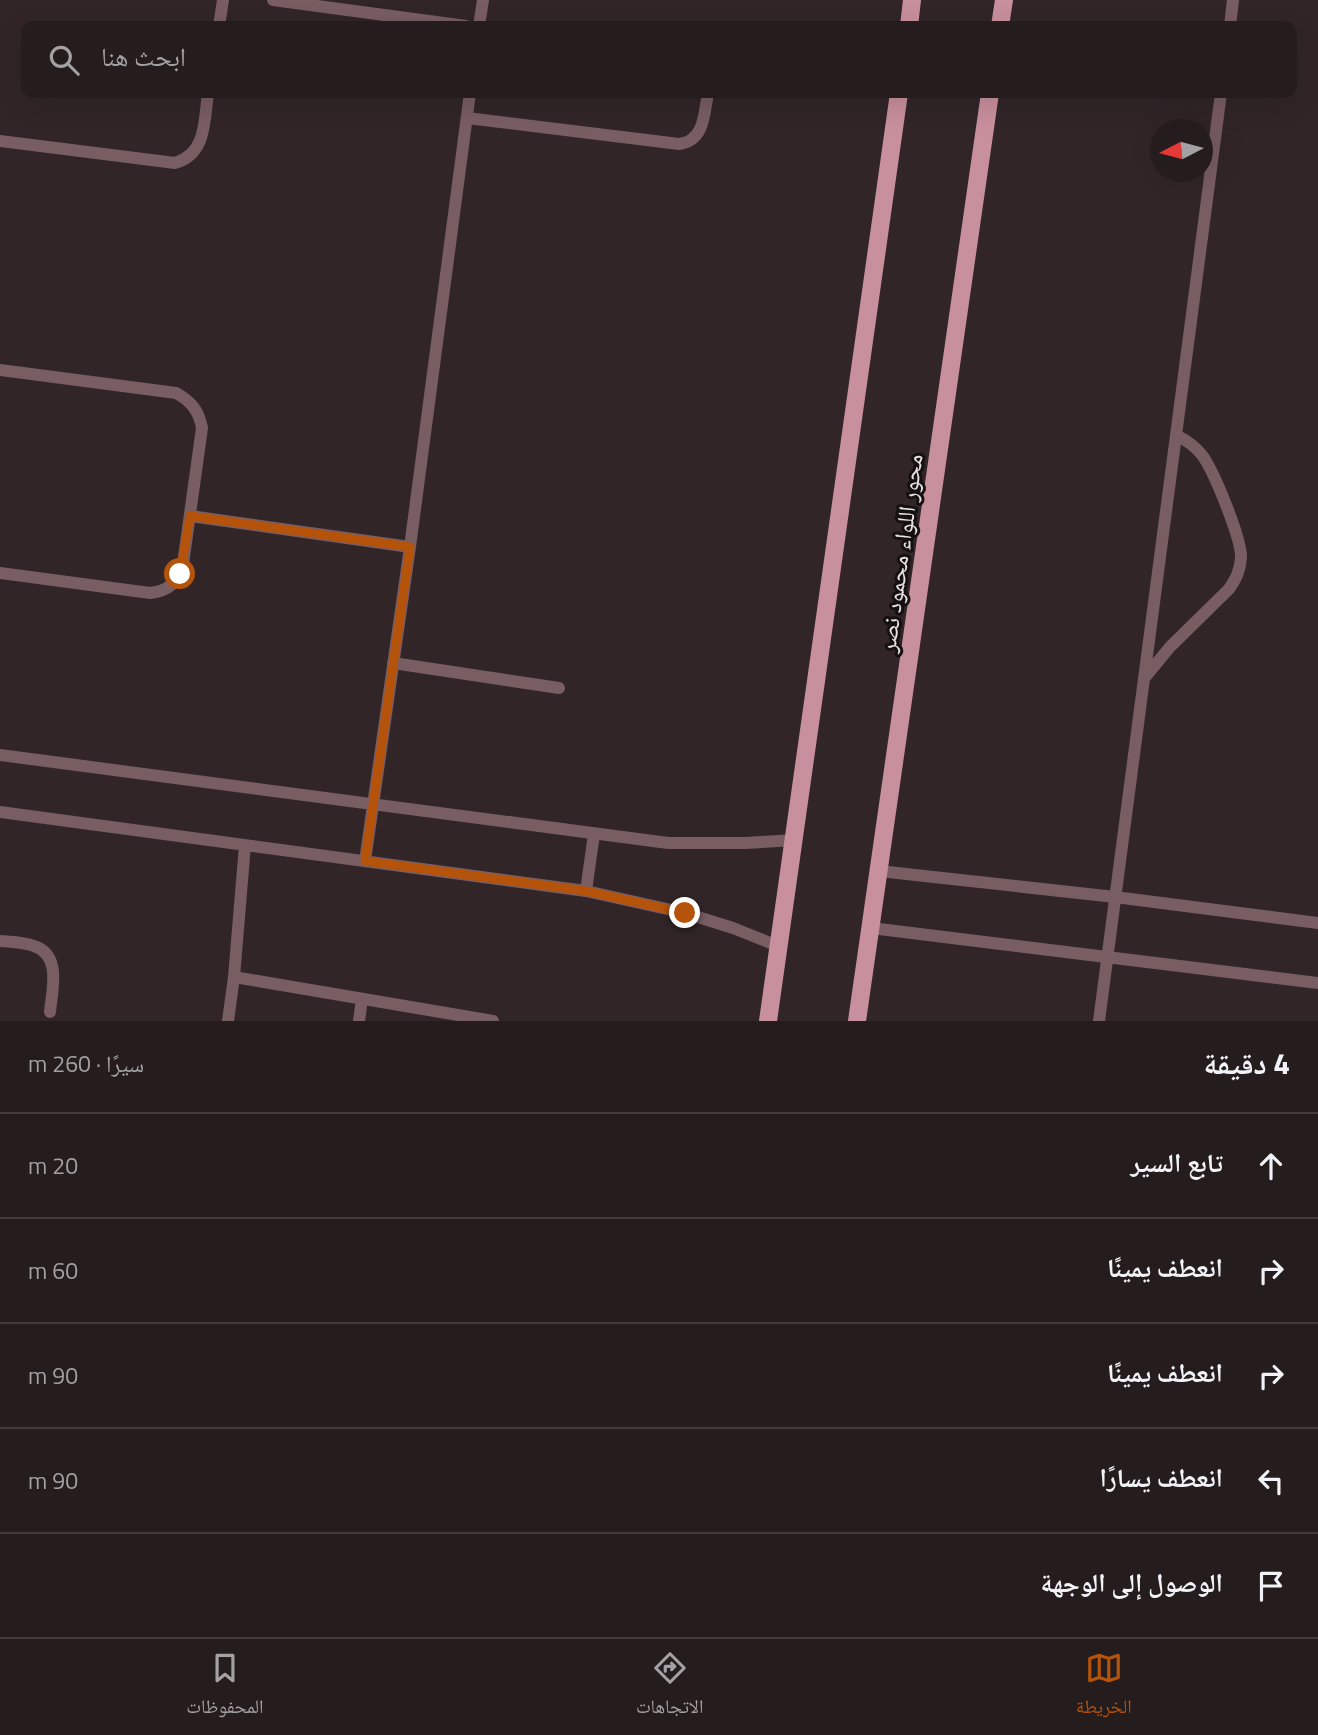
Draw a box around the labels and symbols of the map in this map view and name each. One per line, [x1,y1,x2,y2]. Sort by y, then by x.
north arrow [1150,119,1213,182]
street label: محور اللواء محمود نصر [868,451,932,656]
route start [164,558,195,589]
route end [669,897,700,928]

